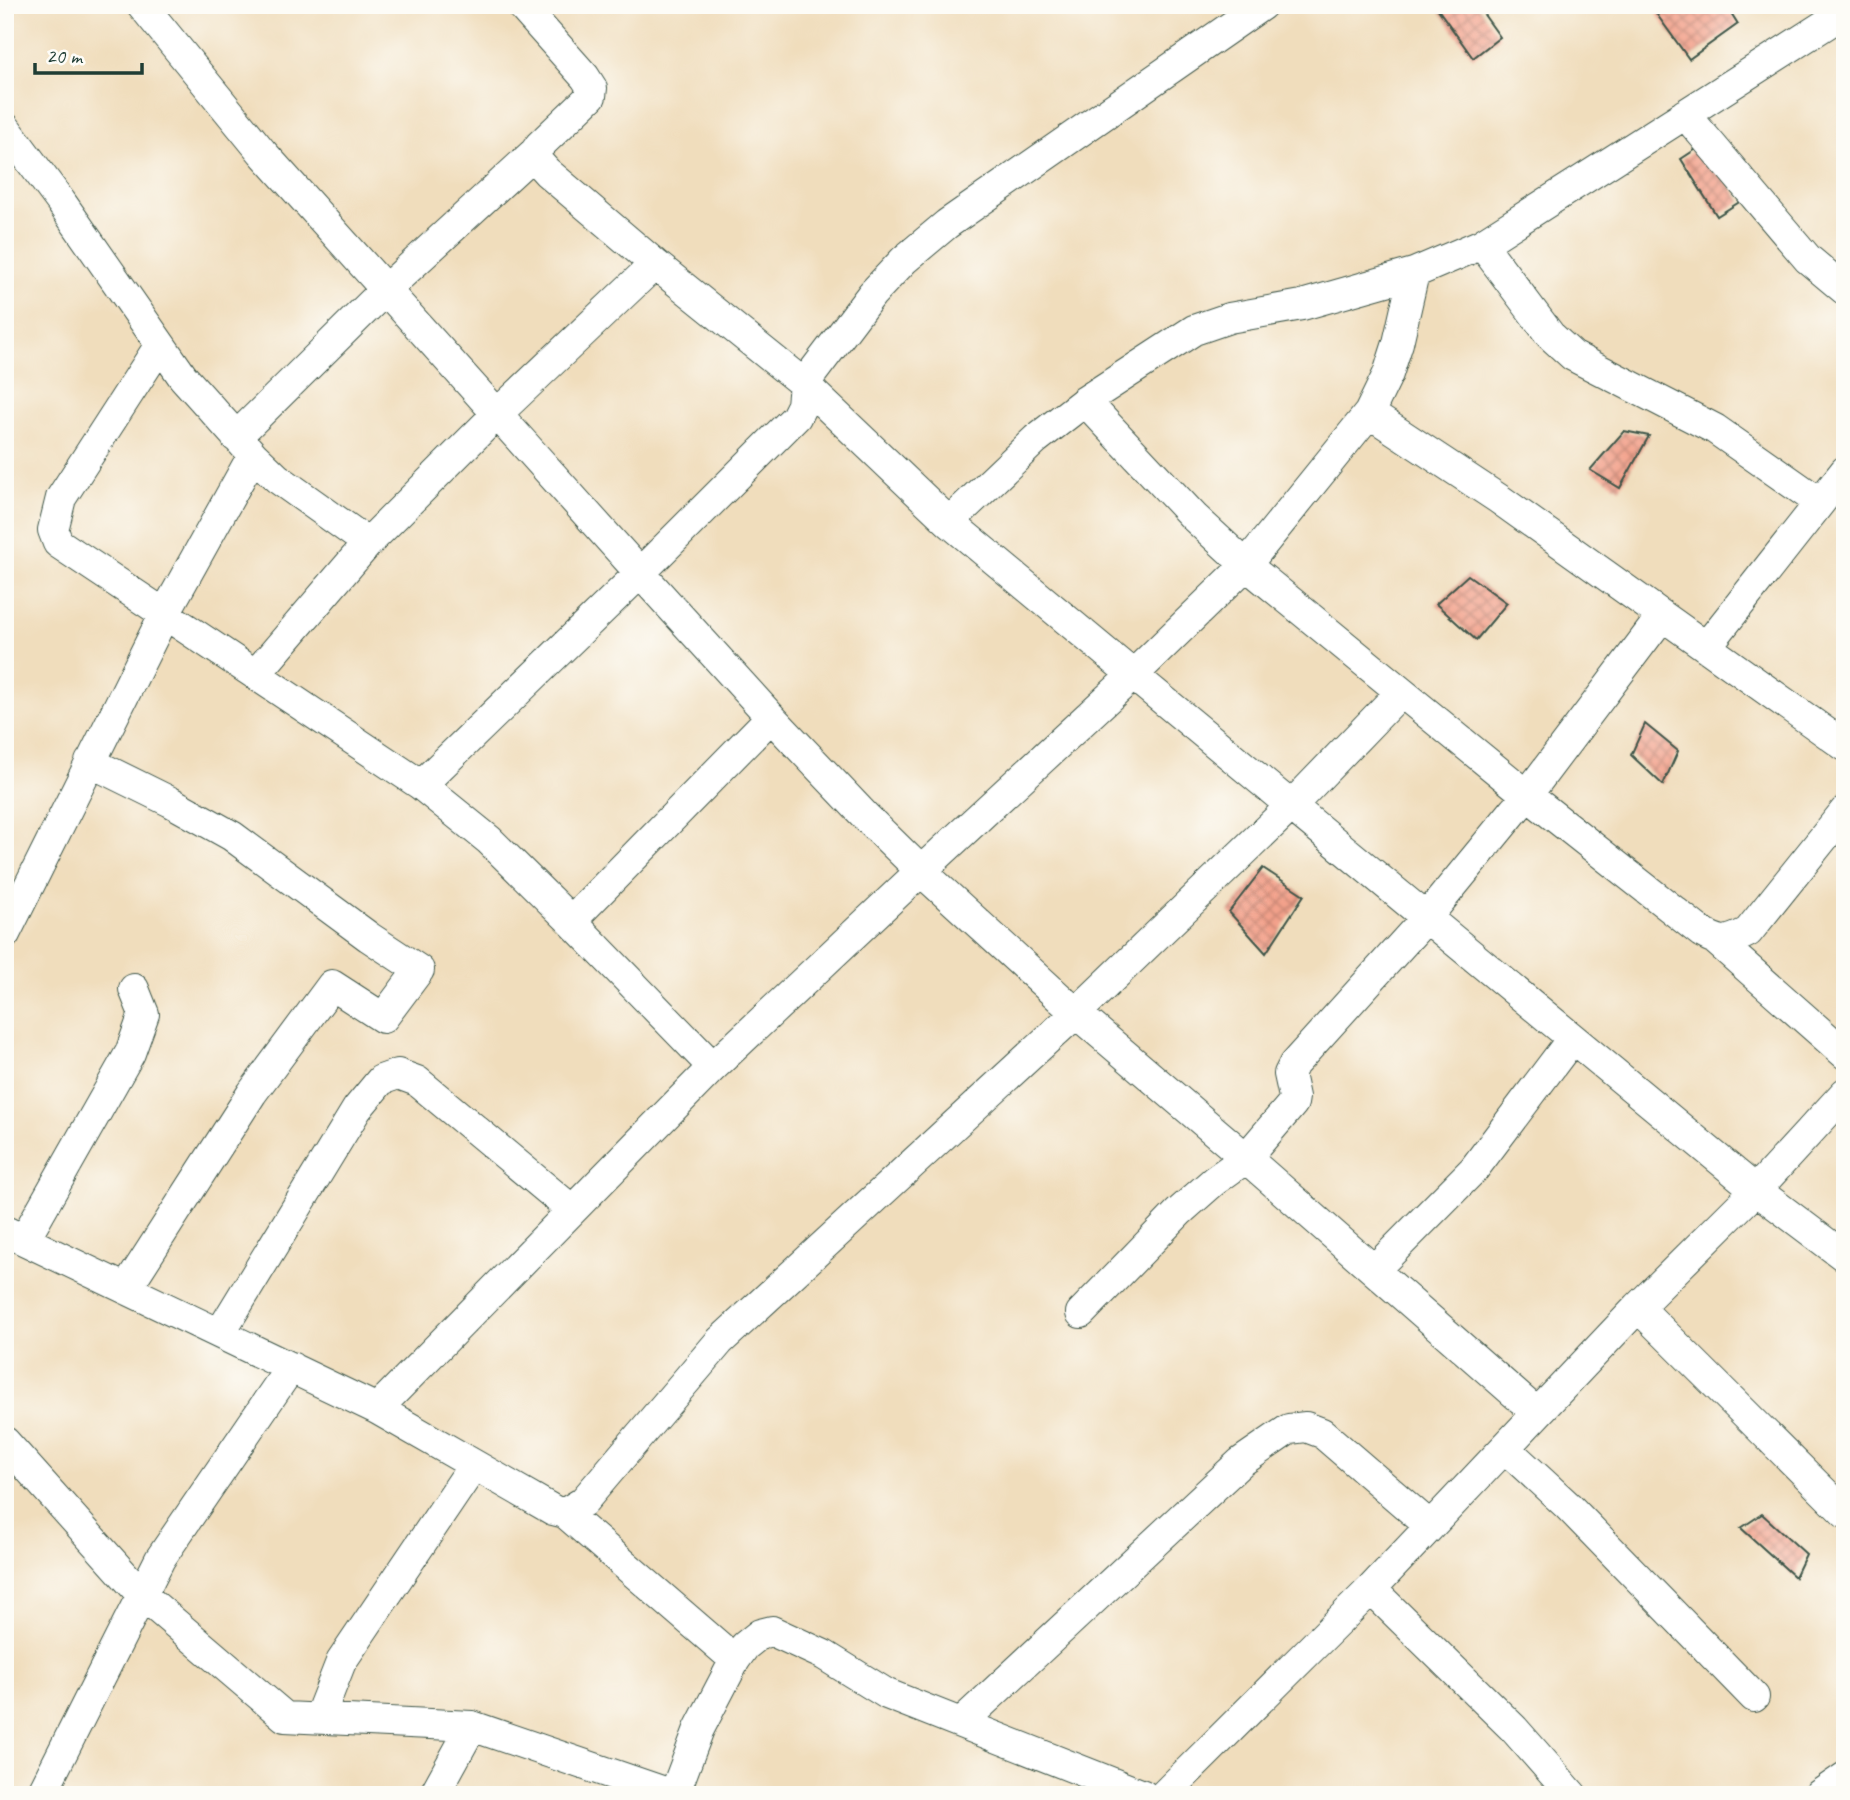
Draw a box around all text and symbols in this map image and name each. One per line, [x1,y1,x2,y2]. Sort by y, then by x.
scale bar [35,32,142,76]
text: 20 m [46,43,84,69]

